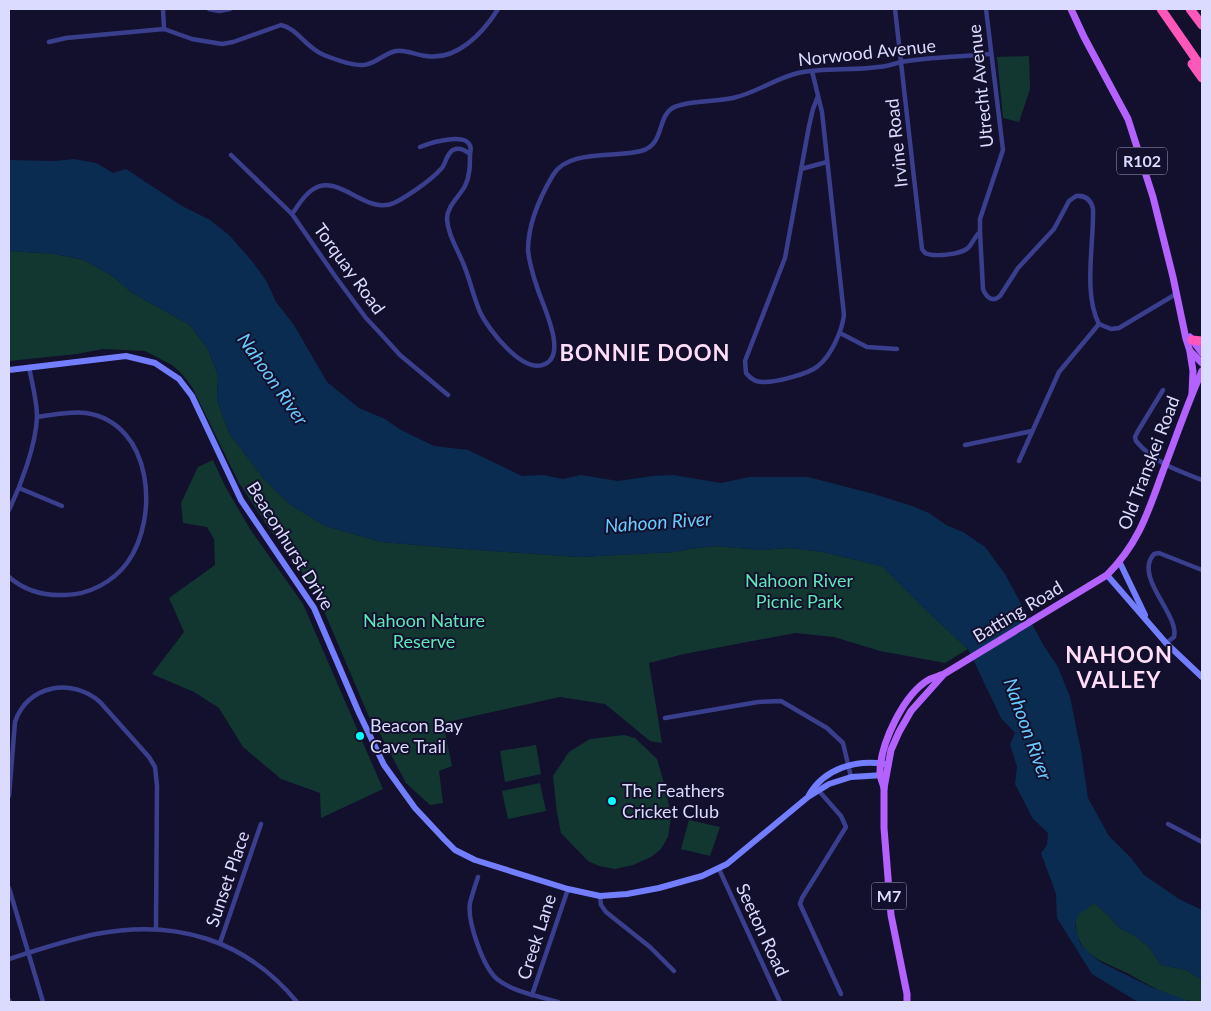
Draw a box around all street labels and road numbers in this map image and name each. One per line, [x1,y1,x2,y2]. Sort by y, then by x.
street label: Utrecht Avenue [963,23,997,149]
street label: Norwood Avenue [797,34,937,70]
street label: Irvine Road [880,98,912,189]
road number: R102 [1117,148,1167,175]
street label: Torquay Road [309,219,390,318]
street label: Old Transkei Road [1112,393,1184,533]
street label: Beaconhurst Drive [243,477,339,614]
street label: Batting Road [969,576,1066,647]
street label: Sunset Place [200,828,254,929]
street label: Seeton Road [732,880,794,979]
road number: M7 [872,882,906,909]
street label: Creek Lane [512,891,560,982]

